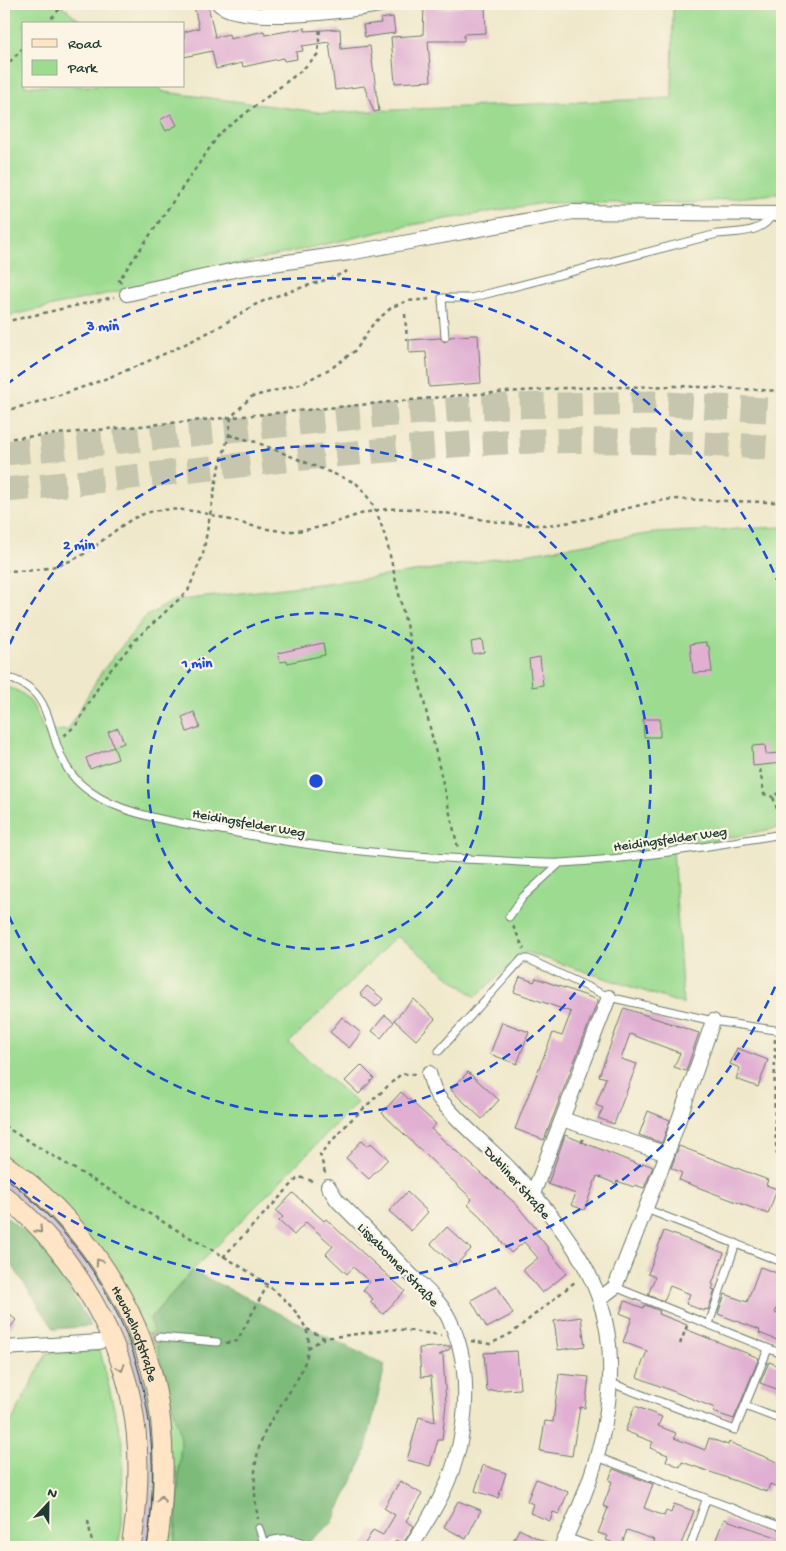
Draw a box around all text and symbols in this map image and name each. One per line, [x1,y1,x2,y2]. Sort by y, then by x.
legend [22,22,185,88]
text: Road [68,36,102,54]
text: Park [67,60,98,78]
text: 3 min [86,318,120,336]
text: 2 min [63,537,96,555]
text: 1 min [181,655,213,673]
centre of rings [307,772,325,790]
street label: Heidingsfelder Weg [191,806,307,843]
street label: Heidingsfelder Weg [612,824,728,857]
street label: Dubliner Straße [478,1143,554,1224]
street label: Lissabonner Straße [353,1220,442,1312]
one-way arrow [33,1224,42,1233]
one-way arrow [96,1258,105,1268]
street label: Heuchelhofstraße [106,1283,160,1385]
one-way arrow [115,1364,125,1372]
north arrow [22,1478,72,1528]
text: N [45,1485,59,1504]
one-way arrow [156,1494,167,1502]

